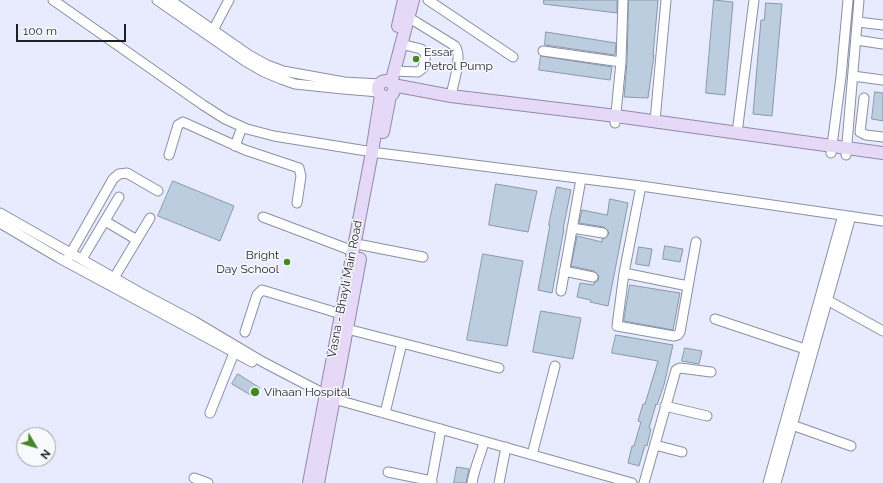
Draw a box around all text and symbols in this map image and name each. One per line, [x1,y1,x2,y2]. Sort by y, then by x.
scale bar [18,16,128,42]
text: 100 m [23,24,57,38]
place label: Essar Petrol Pump [424,45,493,73]
marker: Essar Petrol Pump [411,54,421,64]
street label: Vasna - Bhayli Main Road [325,219,365,359]
place label: Bright Day School [216,248,279,276]
marker: Bright Day School [282,257,292,267]
place label: Vihaan Hospital [264,385,350,399]
marker: Vihaan Hospital [249,386,261,398]
north arrow [16,427,56,467]
text: N [37,447,53,461]

